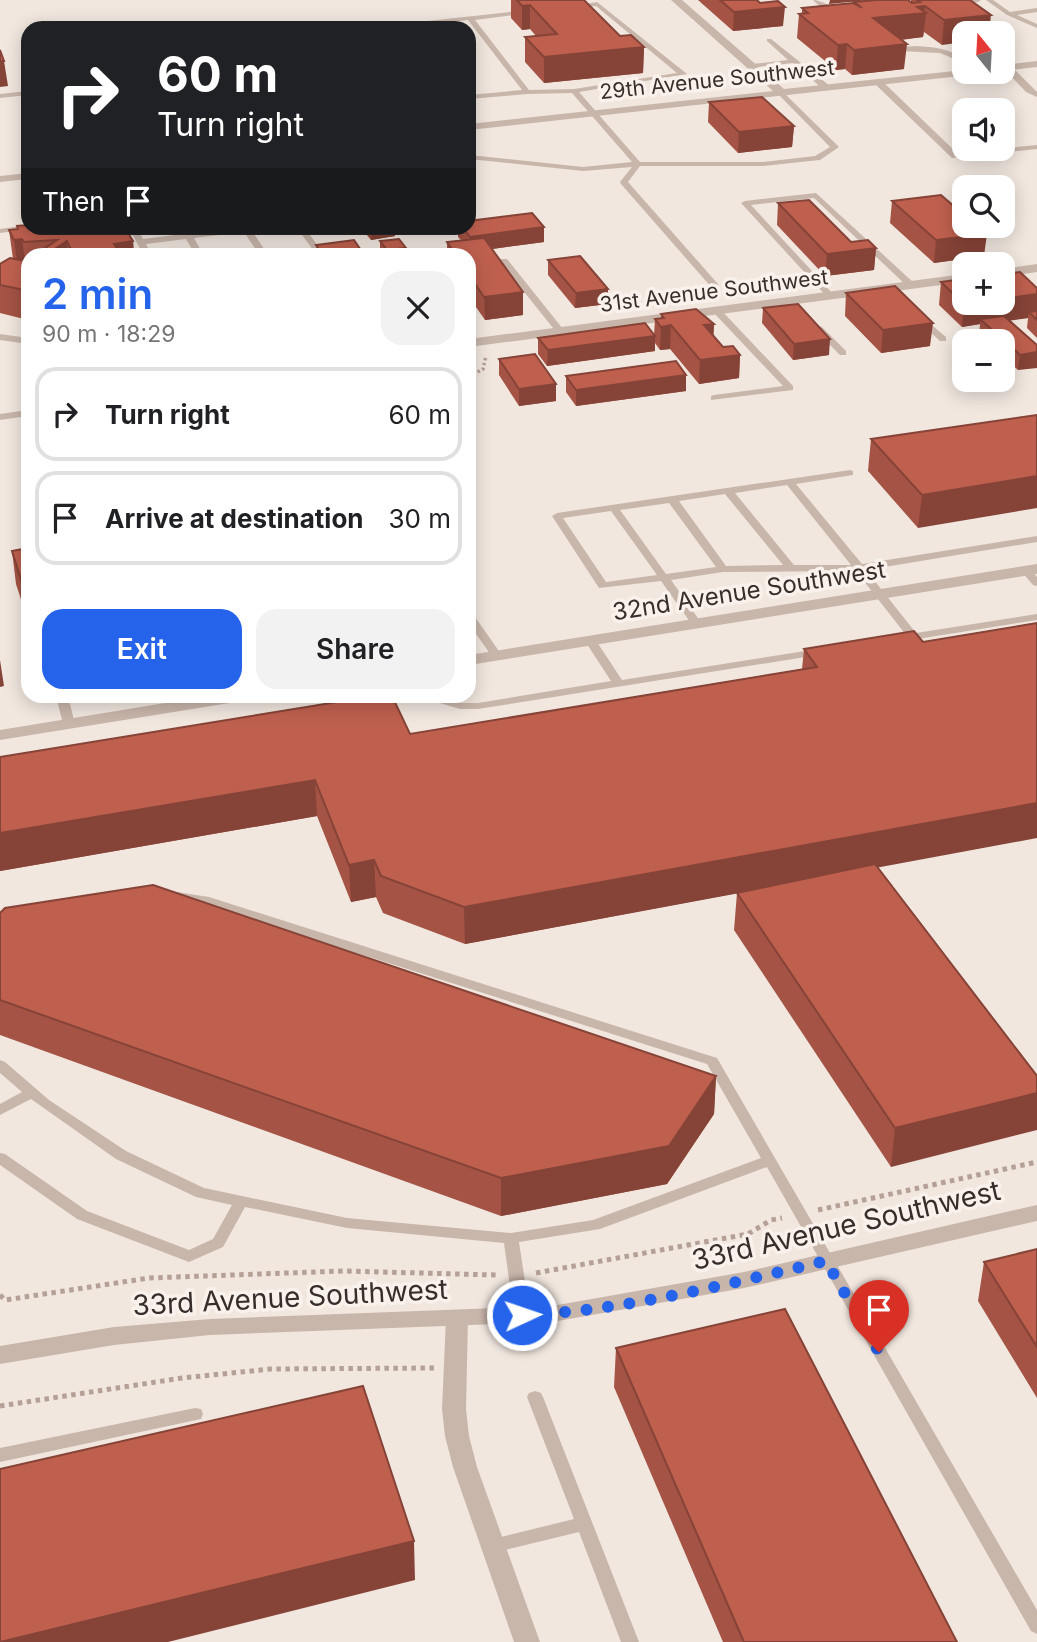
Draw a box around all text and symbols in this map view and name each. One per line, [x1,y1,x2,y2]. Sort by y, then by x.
north arrow [952,21,1015,84]
map controls [952,21,1015,392]
text: 60 m [157,45,278,104]
icon: right [42,49,133,140]
street label: 29th Avenue Southwest [598,55,836,104]
button: sound [952,98,1015,161]
text: Turn right [157,105,304,144]
button: search [952,175,1015,238]
icon: arrive [119,182,157,220]
text: Then [42,186,105,217]
button: + [952,252,1015,315]
street label: 31st Avenue Southwest [598,264,830,317]
text: 2 min [42,268,153,319]
button: close [381,271,455,345]
text: 90 m · 18:29 [42,320,175,348]
button: − [952,329,1015,392]
icon: right [46,395,84,433]
text: Turn right [105,399,230,430]
text: 60 m [388,399,451,430]
icon: arrive [46,499,84,537]
text: Arrive at destination [105,503,364,534]
text: 30 m [388,503,451,534]
street label: 32nd Avenue Southwest [610,555,888,626]
button: Exit [42,609,242,689]
button: Share [256,609,455,689]
street label: 33rd Avenue Southwest [688,1173,1004,1277]
street label: 33rd Avenue Southwest [132,1272,448,1322]
position arrow [485,1278,559,1352]
pin [849,1280,909,1352]
icon: arrive [860,1291,898,1329]

